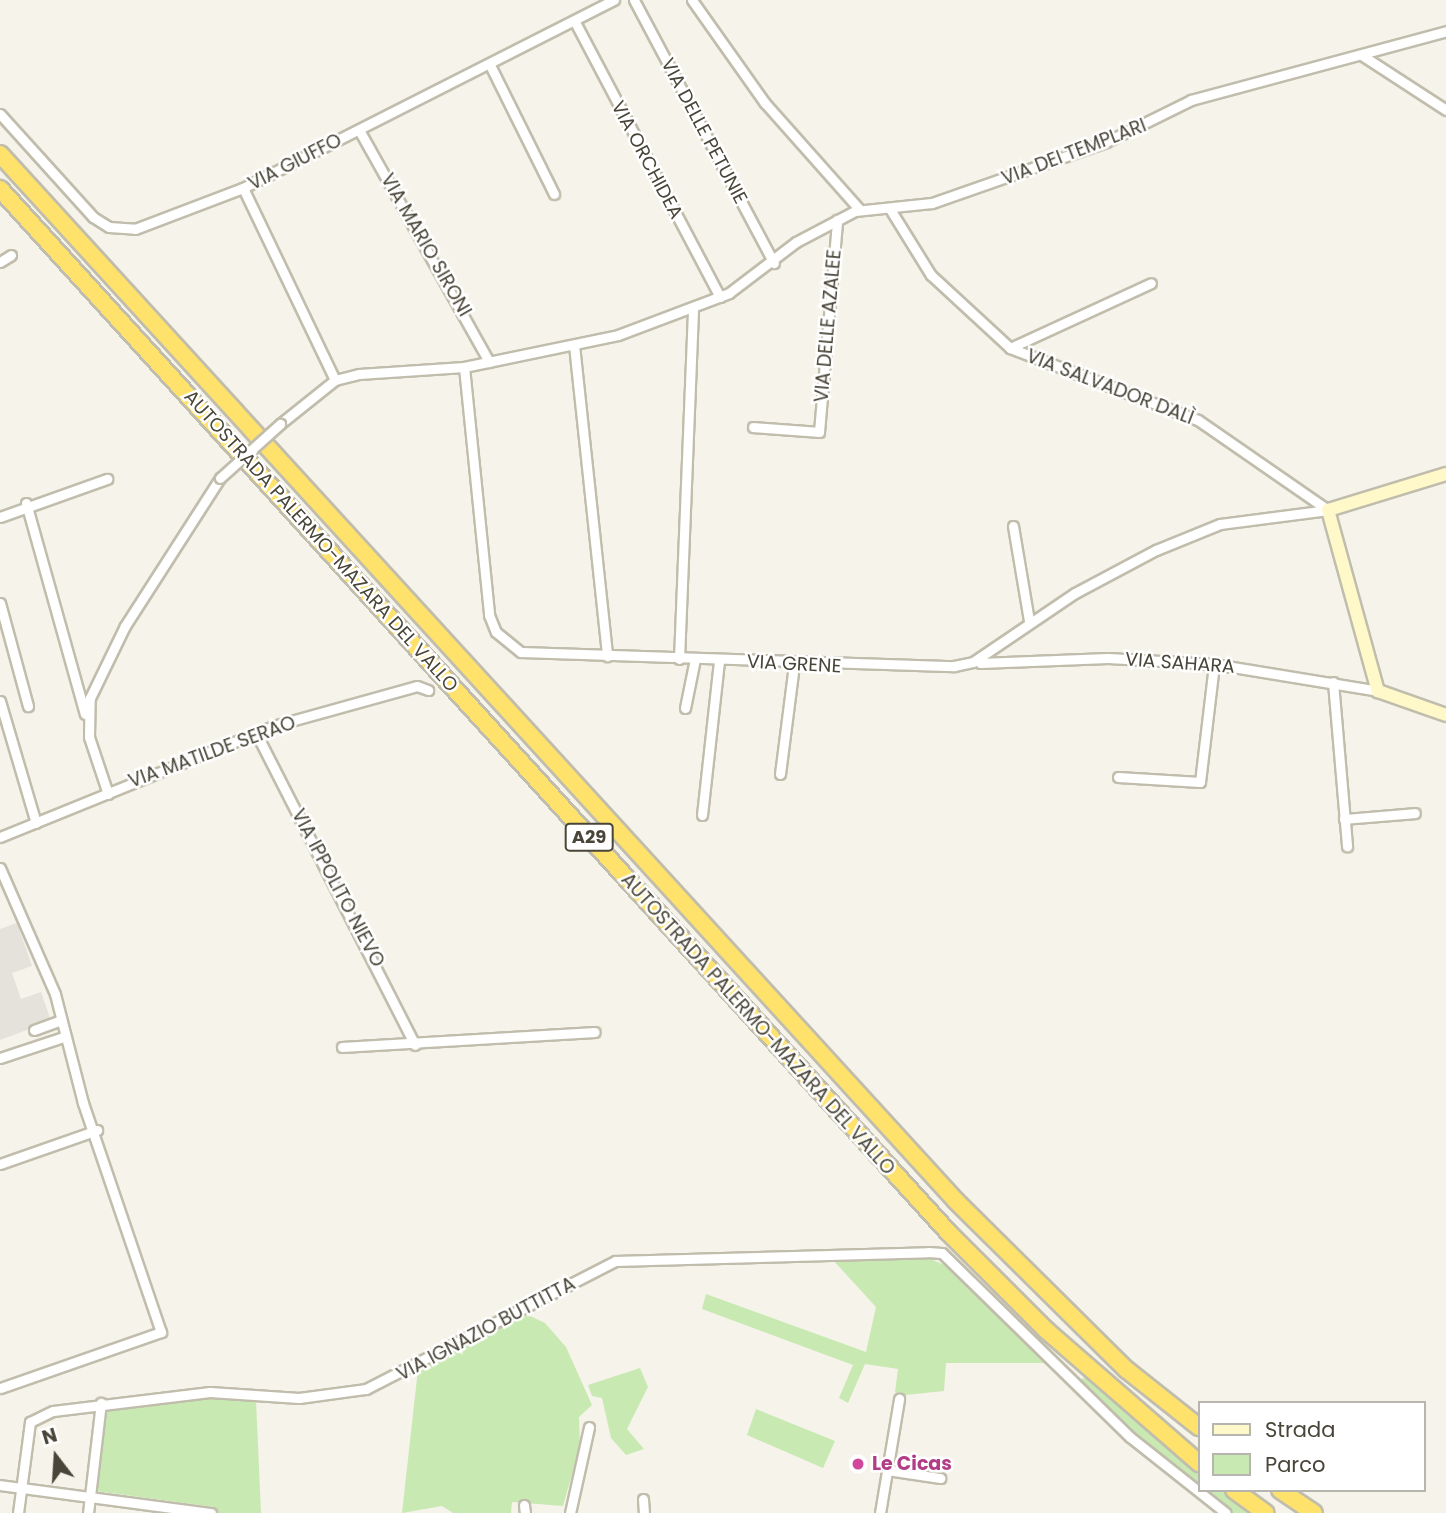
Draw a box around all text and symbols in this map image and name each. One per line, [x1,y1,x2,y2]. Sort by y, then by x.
street label: VIA DELLE PETUNIE [656,54,752,208]
street label: VIA ORCHIDEA [606,97,688,223]
street label: VIA DEI TEMPLARI [999,114,1149,190]
street label: VIA GIUFFO [244,129,346,195]
street label: VIA MARIO SIRONI [376,170,476,320]
street label: VIA DELLE AZALEE [810,249,846,403]
street label: VIA SALVADOR DALÌ [1023,345,1197,429]
street label: AUTOSTRADA PALERMO-MAZARA DEL VALLO [179,385,463,697]
street label: VIA SAHARA [1125,648,1235,678]
street label: VIA GRENE [746,650,842,678]
street label: VIA MATILDE SERAO [125,711,299,793]
street label: VIA IPPOLITO NIEVO [287,805,389,971]
road number: A29 [564,822,614,852]
street label: AUTOSTRADA PALERMO-MAZARA DEL VALLO [616,868,900,1180]
street label: VIA IGNAZIO BUTTITTA [393,1272,579,1386]
legend [1198,1401,1425,1492]
text: Strada [1265,1415,1335,1444]
text: N [39,1421,60,1451]
north arrow [21,1422,91,1492]
text: Parco [1265,1450,1325,1479]
place label: Le Cicas [872,1453,952,1475]
marker: Le Cicas [850,1456,866,1472]

